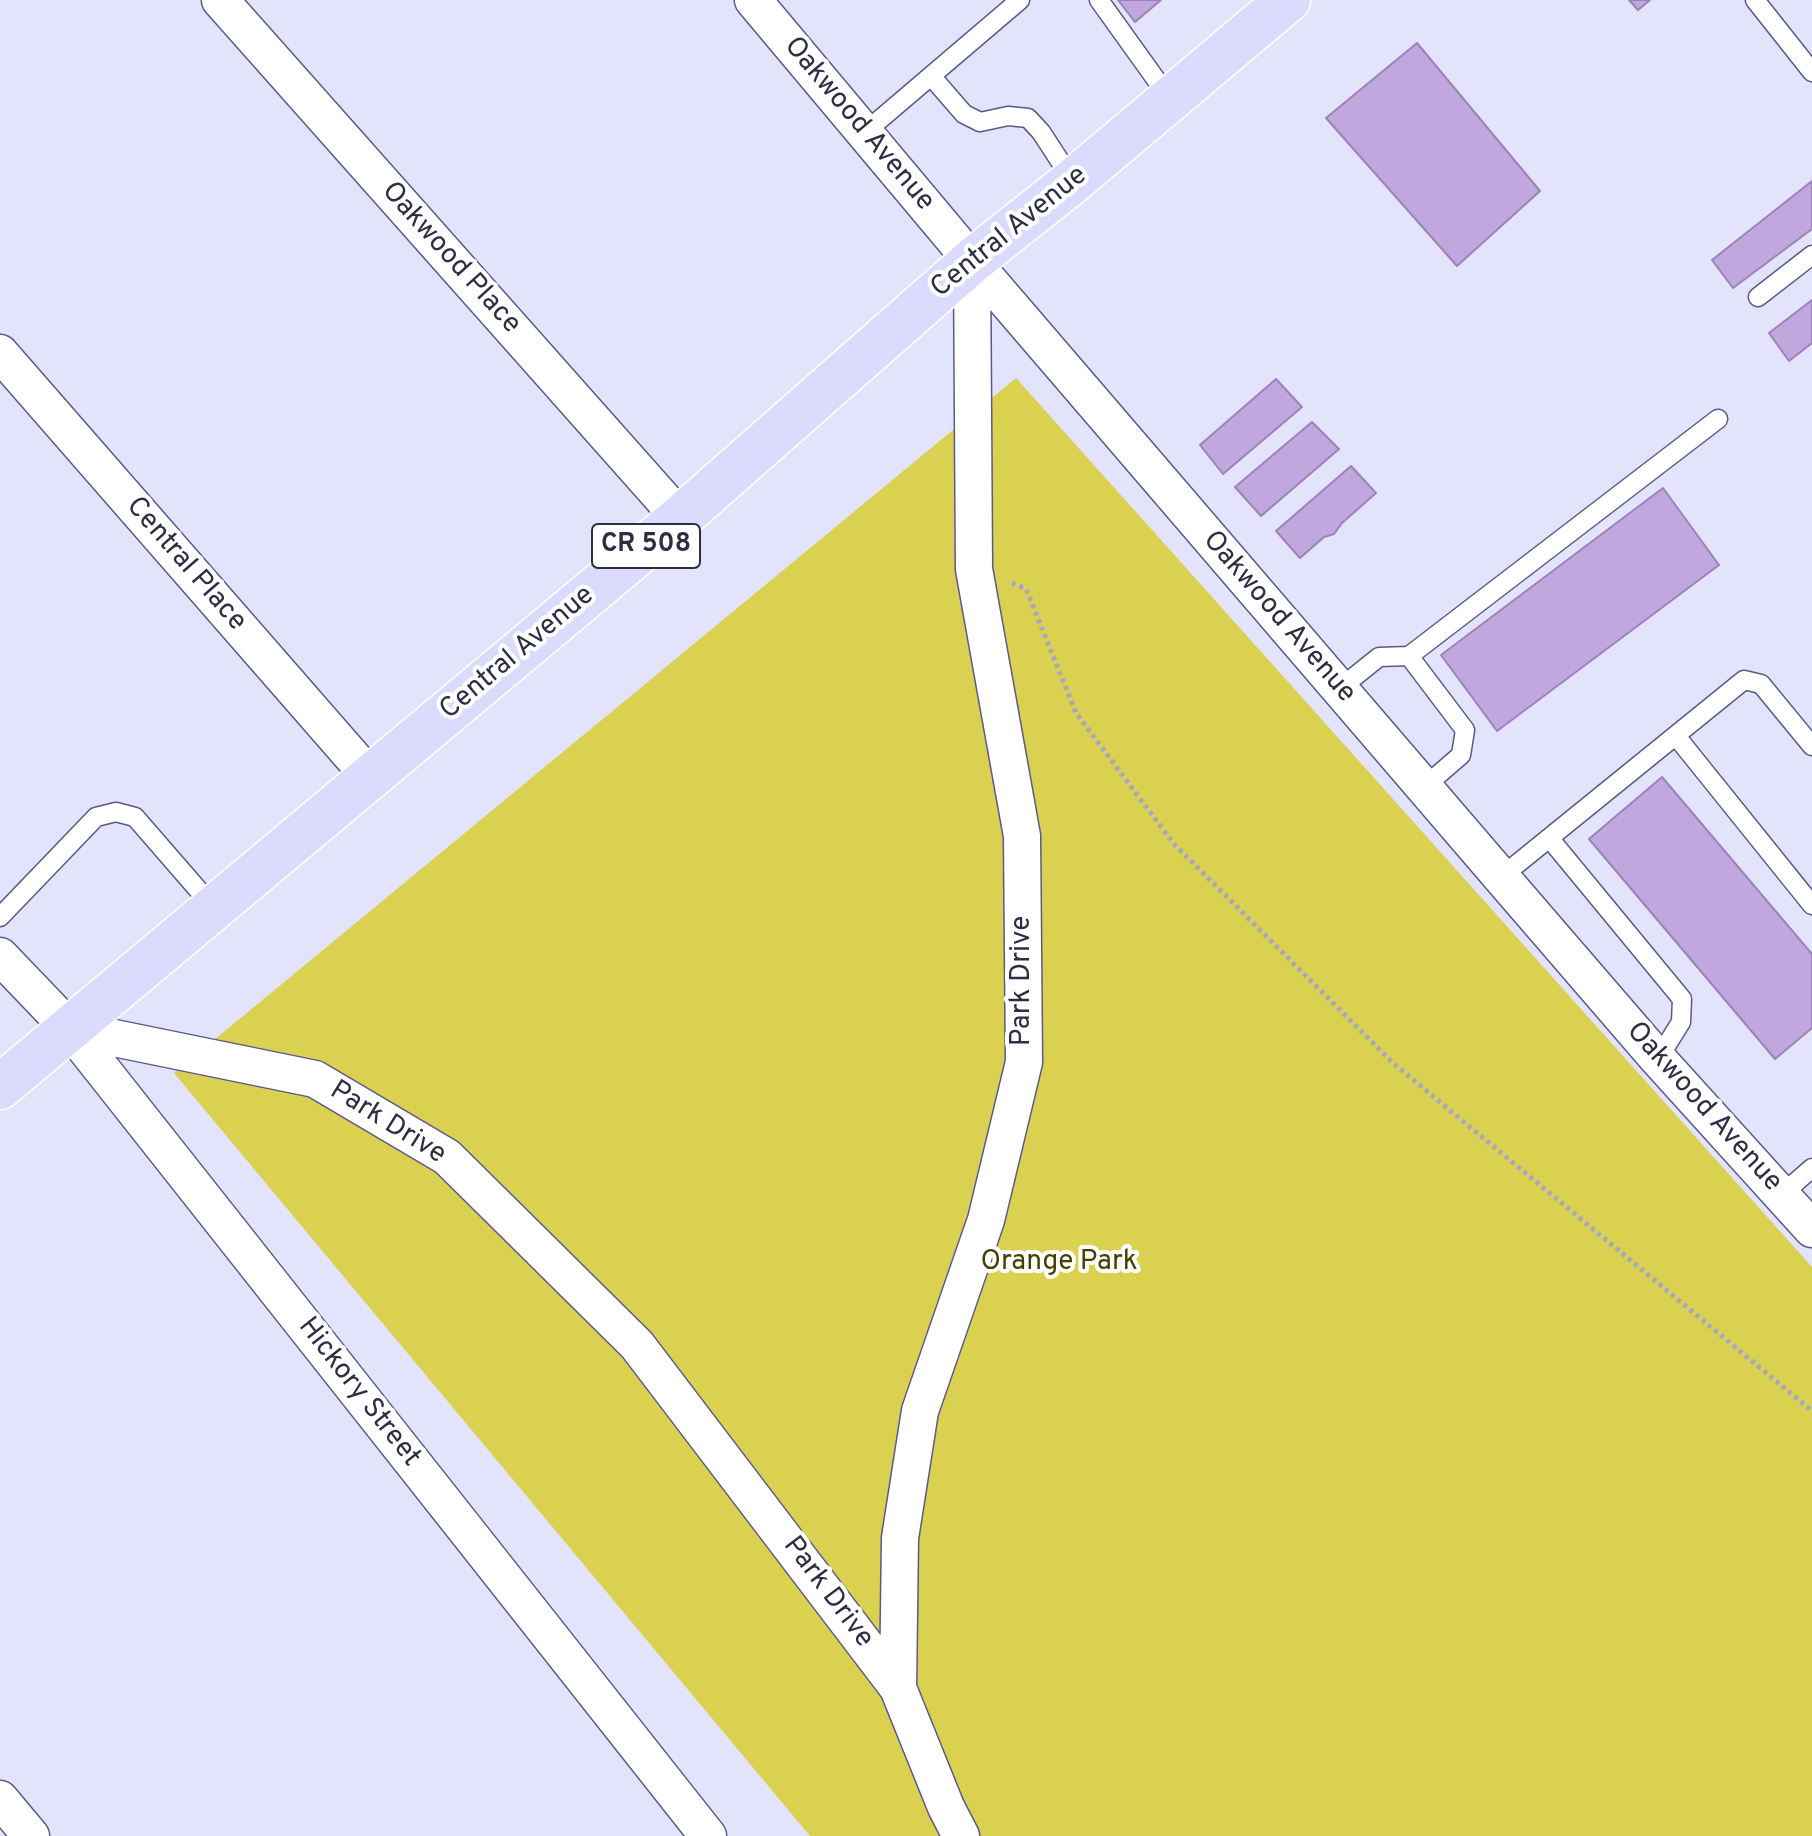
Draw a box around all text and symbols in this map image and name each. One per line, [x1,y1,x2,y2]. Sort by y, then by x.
street label: Oakwood Avenue [775,31,941,219]
street label: Central Avenue [925,160,1095,306]
street label: Oakwood Place [373,176,527,342]
street label: Central Place [118,491,252,639]
road number: CR 508 [592,524,700,568]
street label: Oakwood Avenue [1194,525,1362,711]
street label: Central Avenue [434,580,602,728]
street label: Park Drive [1006,916,1040,1046]
street label: Oakwood Avenue [1618,1016,1788,1200]
street label: Park Drive [323,1075,451,1173]
park label: Orange Park [980,1246,1138,1280]
street label: Hickory Street [289,1312,427,1474]
street label: Park Drive [774,1531,880,1655]

